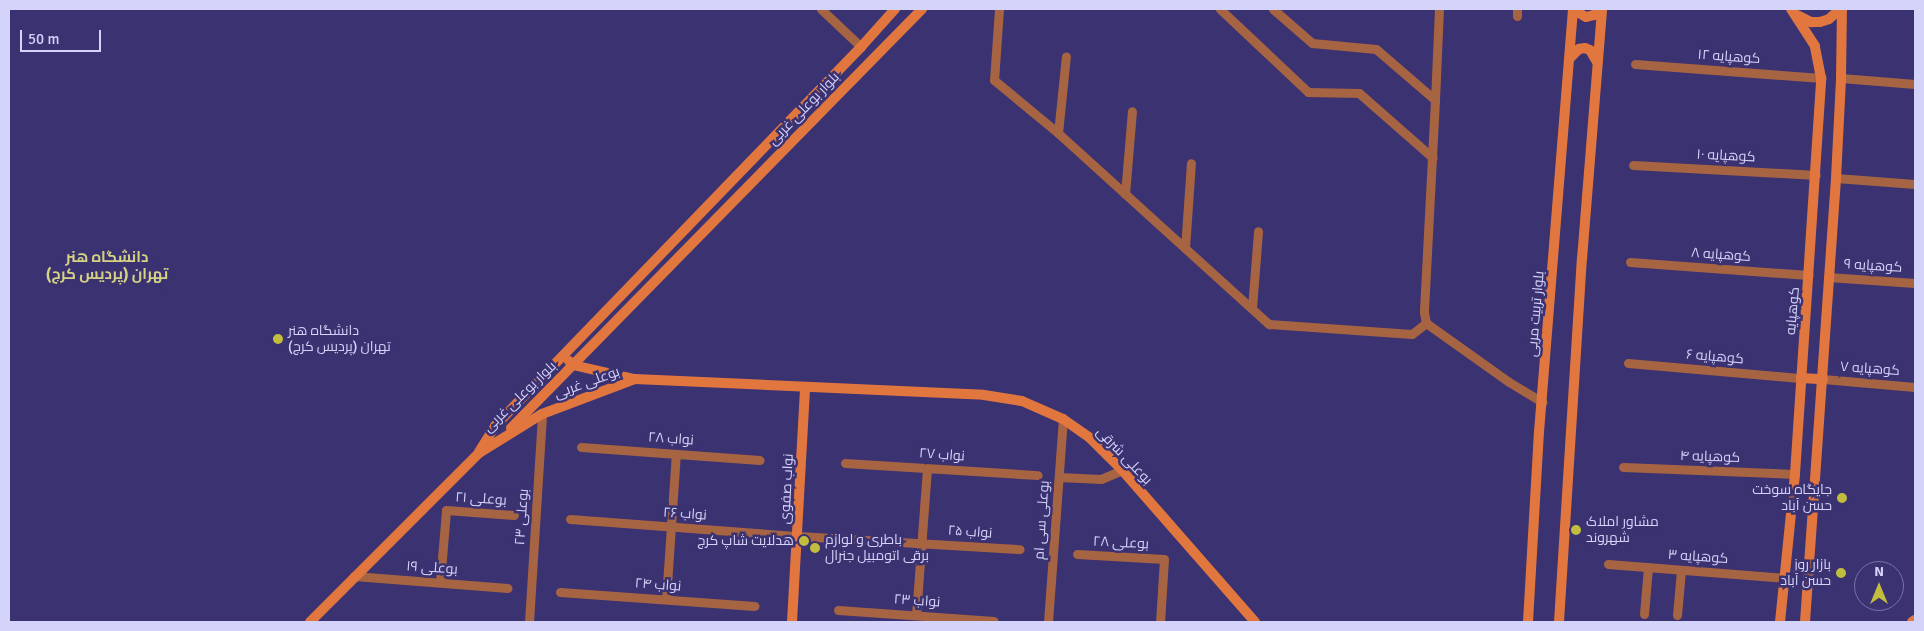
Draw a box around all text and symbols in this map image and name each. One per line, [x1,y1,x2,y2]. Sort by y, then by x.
scale bar [22,20,104,52]
text: 50 m [28,30,59,48]
street label: کوهپایه ۱۲ [1697,46,1761,68]
street label: بلوار بوعلی غربی [765,69,843,149]
street label: کوهپایه ۱۰ [1696,146,1756,166]
street label: کوهپایه ۸ [1691,245,1751,265]
district label: دانشگاه هنر تهران (پردیس کرج) [46,248,168,283]
street label: کوهپایه ۹ [1843,256,1903,276]
street label: بلوار تربیت مربی [1524,270,1548,358]
street label: کوهپایه [1783,286,1803,336]
place label: دانشگاه هنر تهران (پردیس کرج) [288,323,391,356]
marker: دانشگاه هنر تهران (پردیس کرج) [272,333,284,345]
street label: کوهپایه ۶ [1685,346,1745,368]
street label: بلوار بوعلی غربی [480,358,560,436]
street label: کوهپایه ۷ [1840,359,1900,379]
street label: بوعلی غربی [552,363,622,403]
street label: بوعلی شرقی [1092,424,1156,488]
street label: نواب ۲۸ [648,429,694,449]
street label: نواب ۲۷ [919,445,965,465]
street label: کوهپایه ۴ [1680,448,1740,466]
street label: نواب صفوی [777,453,797,525]
street label: بوعلی سی ام [1031,480,1053,560]
place label: جایگاه سوخت حسن آباد [1752,482,1832,514]
street label: بوعلی ۲۳ [512,488,532,546]
street label: بوعلی ۲۱ [455,489,507,509]
marker: جایگاه سوخت حسن آباد [1836,492,1848,504]
street label: نواب ۲۶ [663,504,707,524]
place label: مشاور املاک شهروند [1586,514,1659,546]
street label: نواب ۲۵ [947,522,993,542]
marker: مشاور املاک شهروند [1570,524,1582,536]
place label: باطری و لوازم برقی اتومبیل جنرال [825,532,929,564]
place label: هدلایت شاپ کرج [697,533,794,549]
street label: بوعلی ۲۸ [1093,533,1149,553]
marker: هدلایت شاپ کرج [798,535,810,547]
marker: باطری و لوازم برقی اتومبیل جنرال [809,542,821,554]
street label: کوهپایه ۳ [1667,547,1729,567]
place label: بازار روز حسن آباد [1780,557,1831,590]
street label: بوعلی ۱۹ [406,558,458,578]
north arrow [1854,561,1904,611]
text: N [1874,563,1884,580]
marker: بازار روز حسن آباد [1835,567,1847,579]
street label: نواب ۲۴ [634,575,682,595]
street label: نواب ۲۳ [893,591,941,611]

